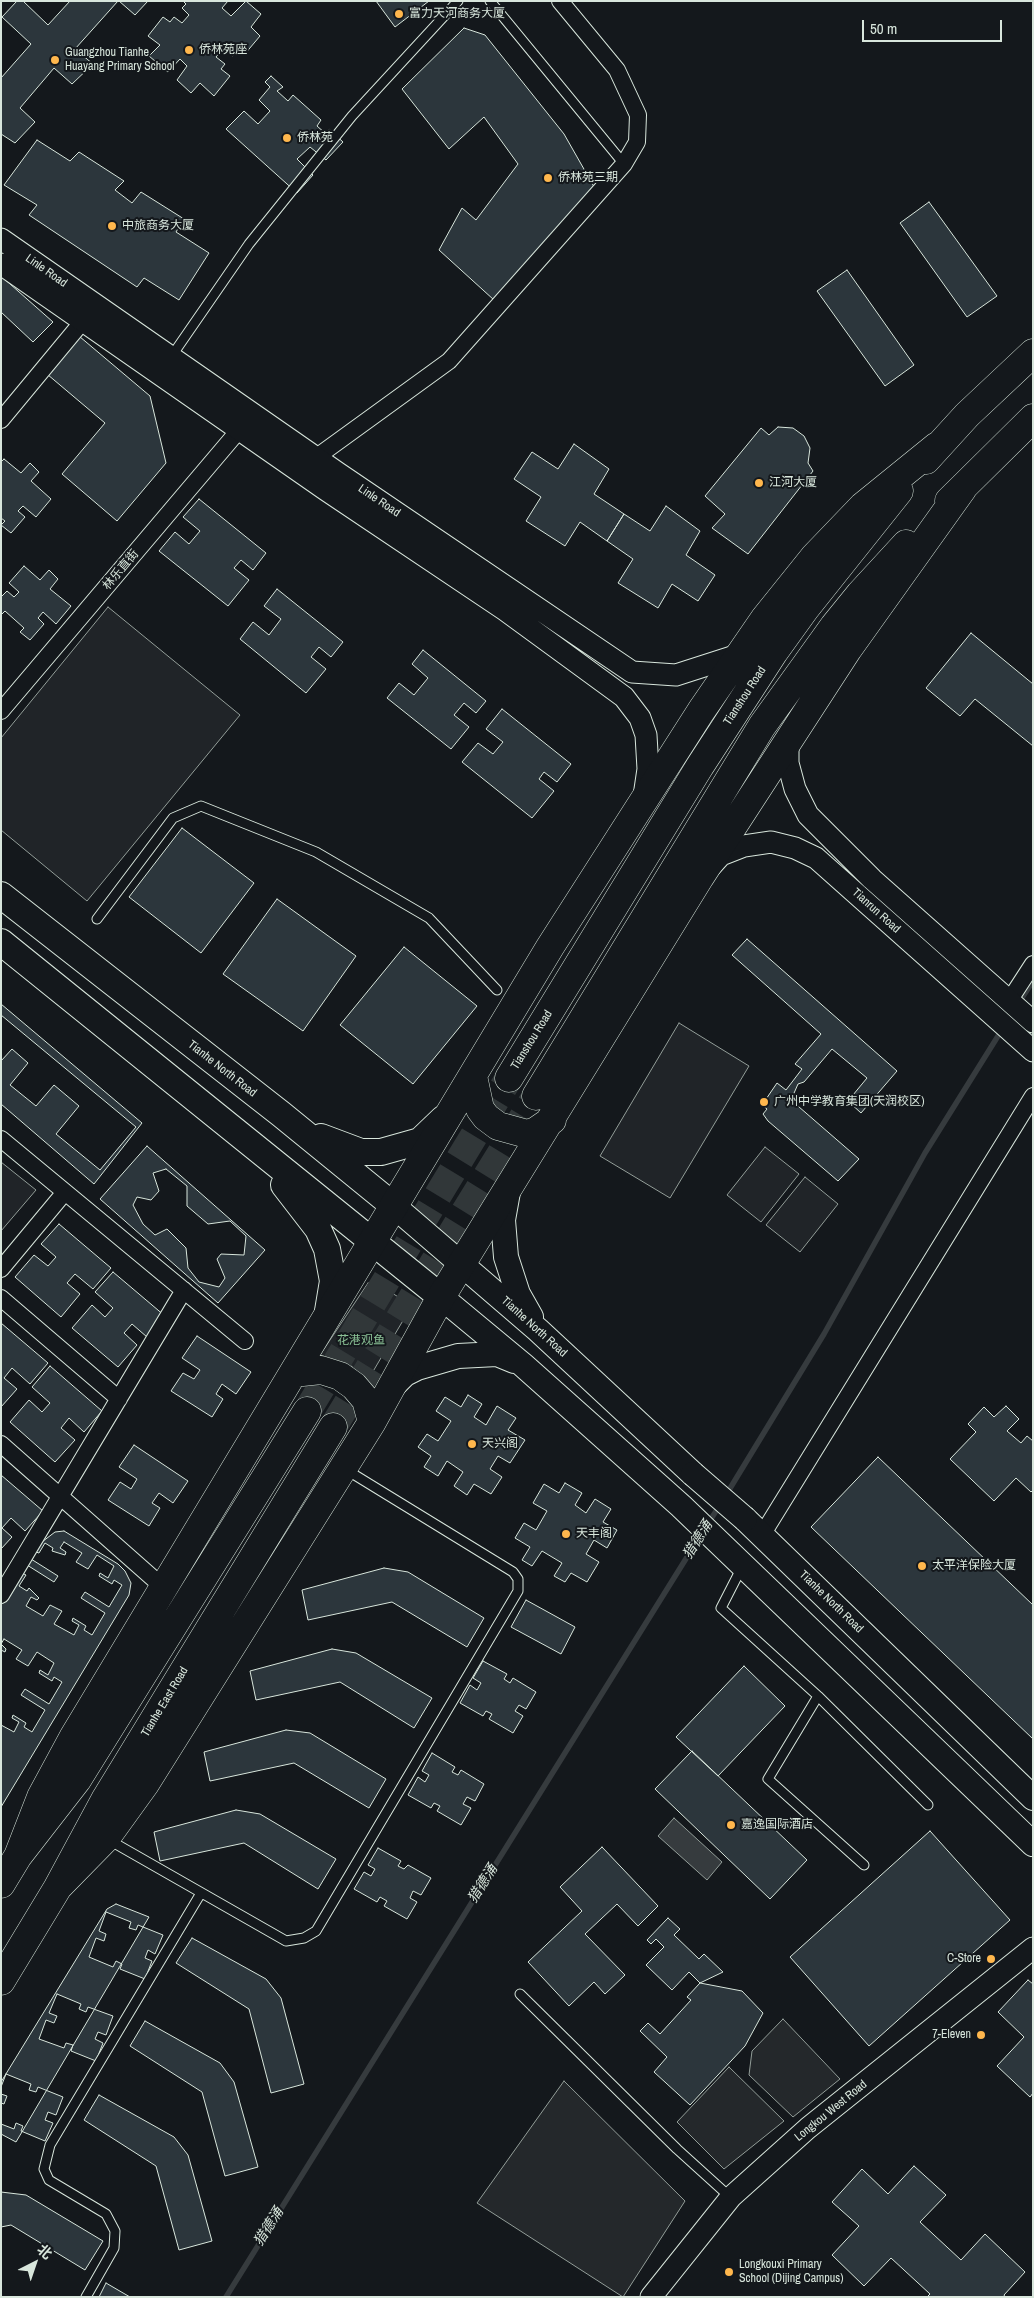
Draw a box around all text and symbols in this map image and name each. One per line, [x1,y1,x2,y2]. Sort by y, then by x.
place label: 富力天河商务大厦 [409,7,505,21]
marker: 富力天河商务大厦 [393,8,405,20]
scale bar [864,10,1004,42]
text: 50 m [870,18,897,39]
place label: 侨林苑座 [199,43,247,57]
marker: 侨林苑座 [183,44,195,56]
place label: Guangzhou Tianhe Huayang Primary School [65,46,174,74]
marker: Guangzhou Tianhe Huayang Primary School [49,54,61,66]
place label: 侨林苑 [297,131,333,145]
marker: 侨林苑 [281,132,293,144]
place label: 侨林苑三期 [558,171,618,185]
marker: 侨林苑三期 [542,172,554,184]
place label: 中旅商务大厦 [122,219,194,233]
marker: 中旅商务大厦 [106,220,118,232]
street label: Linle Road [22,251,70,291]
place label: 江河大厦 [769,476,817,490]
marker: 江河大厦 [753,477,765,489]
street label: Linle Road [355,482,403,520]
street label: 林乐直街 [100,547,142,593]
street label: Tianshou Road [721,664,769,728]
street label: Tianrun Road [849,886,903,936]
street label: Tianshou Road [508,1008,556,1072]
street label: Tianhe North Road [185,1038,259,1100]
place label: 广州中学教育集团(天润校区) [774,1095,925,1109]
marker: 广州中学教育集团(天润校区) [758,1096,770,1108]
street label: Tianhe North Road [498,1294,570,1360]
park label: 花港观鱼 [337,1334,385,1348]
place label: 天兴阁 [482,1437,518,1451]
marker: 天兴阁 [466,1438,478,1450]
water label: 猎德涌 [680,1518,716,1562]
place label: 天丰阁 [576,1527,612,1541]
marker: 天丰阁 [560,1528,572,1540]
place label: 太平洋保险大厦 [932,1559,1016,1573]
marker: 太平洋保险大厦 [916,1560,928,1572]
street label: Tianhe North Road [796,1568,866,1636]
street label: Tianhe East Road [138,1664,192,1740]
place label: 嘉逸国际酒店 [741,1818,813,1832]
marker: 嘉逸国际酒店 [725,1819,737,1831]
water label: 猎德涌 [465,1862,501,1906]
place label: C-Store [947,1952,981,1966]
marker: C-Store [985,1953,997,1965]
place label: 7-Eleven [932,2028,971,2042]
marker: 7-Eleven [975,2029,987,2041]
street label: Longkou West Road [792,2077,870,2145]
water label: 猎德涌 [251,2205,287,2249]
north arrow [10,2238,60,2288]
text: 北 [34,2240,56,2263]
place label: Longkouxi Primary School (Dijing Campus) [739,2258,843,2286]
marker: Longkouxi Primary School (Dijing Campus) [723,2266,735,2278]

